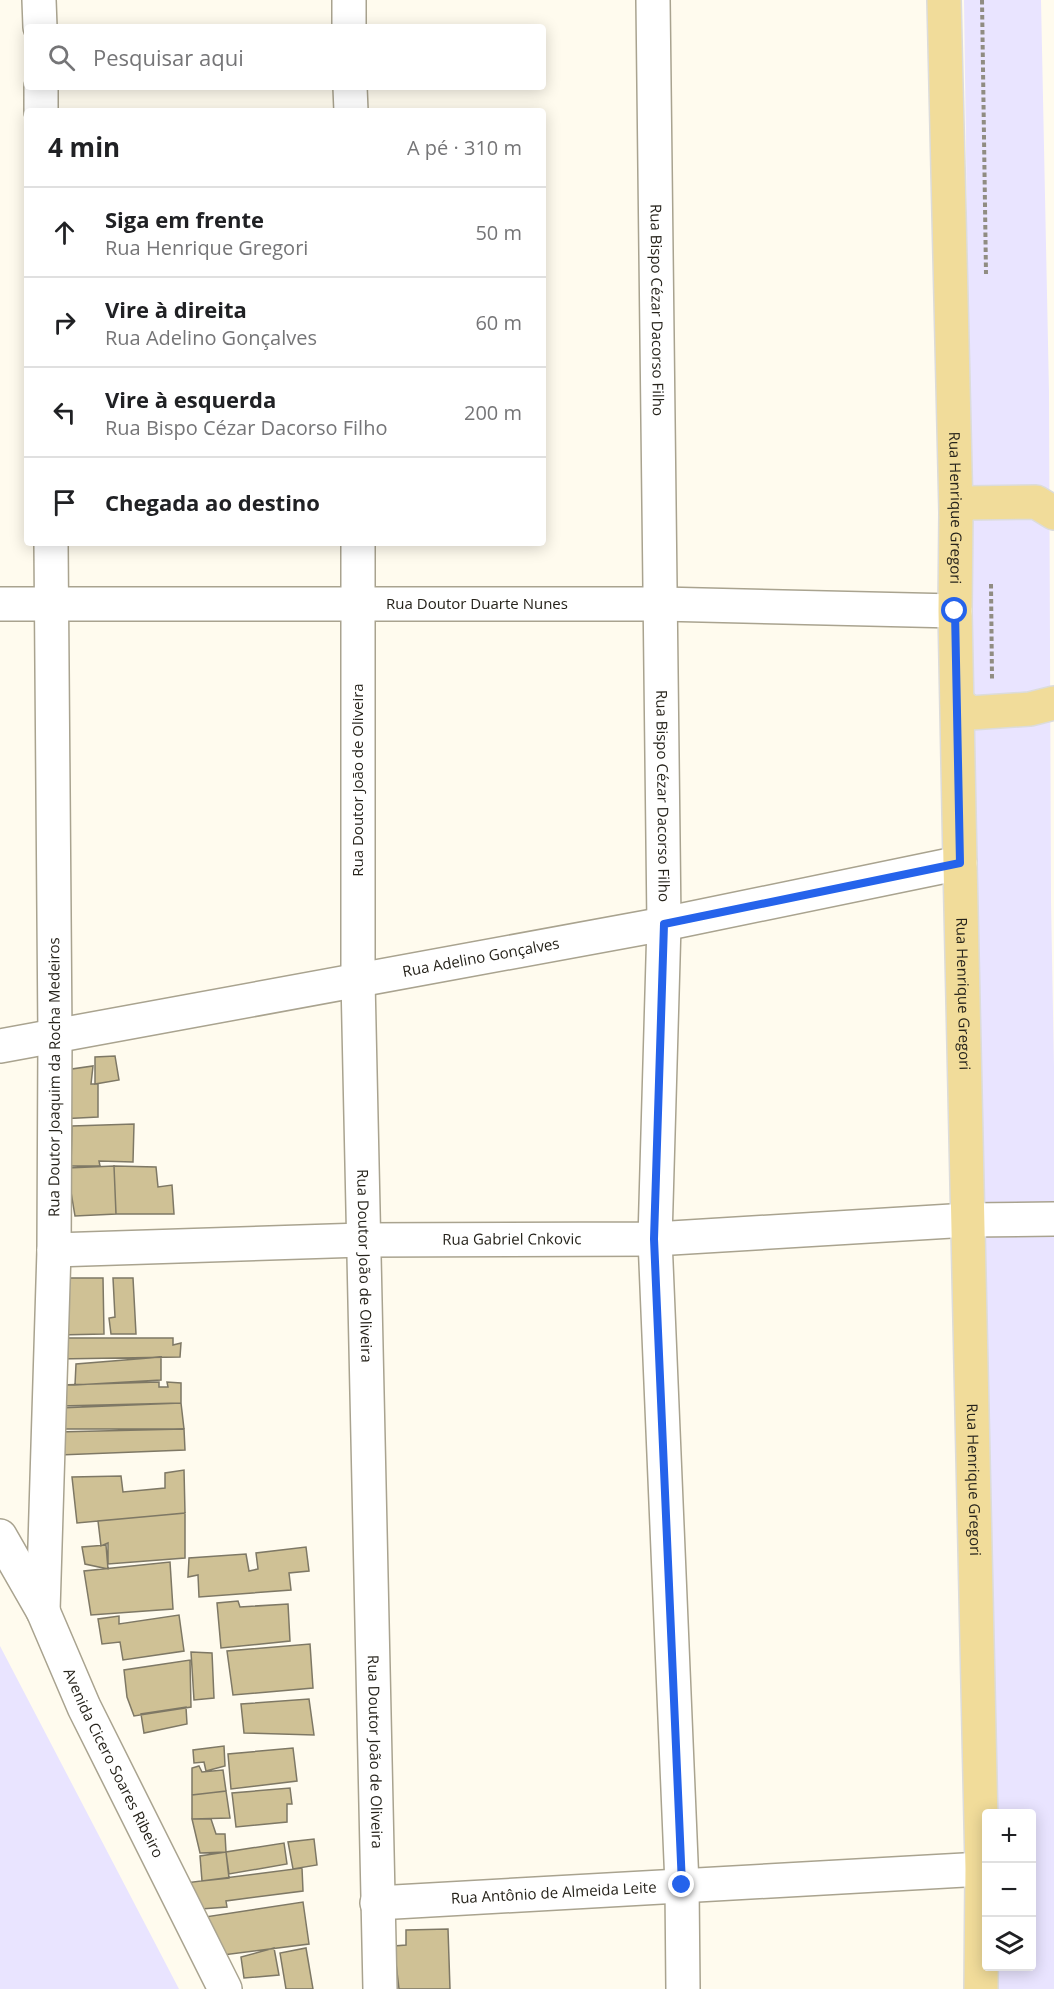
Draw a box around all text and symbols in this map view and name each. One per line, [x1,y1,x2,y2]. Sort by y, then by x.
search box [24,24,546,90]
icon: search [45,41,78,74]
text: Pesquisar aqui [93,42,244,72]
text: 4 min [48,129,120,165]
text: A pé · 310 m [407,134,522,161]
text: Siga em frente [105,204,264,234]
street label: Rua Bispo Cézar Dacorso Filho [646,204,669,416]
icon: ahead [48,216,81,249]
text: 50 m [475,219,522,246]
text: Rua Henrique Gregori [105,234,308,261]
text: Vire à direita [105,294,247,324]
icon: right [48,306,81,339]
text: 60 m [475,309,522,336]
text: Rua Adelino Gonçalves [105,324,317,351]
text: Vire à esquerda [105,384,276,414]
icon: left [48,396,81,429]
text: 200 m [464,399,522,426]
text: Rua Bispo Cézar Dacorso Filho [105,414,387,441]
street label: Rua Henrique Gregori [945,431,967,584]
icon: arrive [48,486,81,519]
text: Chegada ao destino [105,487,320,517]
street label: Rua Doutor Duarte Nunes [386,593,568,613]
route start [941,597,967,623]
street label: Rua Doutor João de Oliveira [347,683,367,877]
street label: Rua Bispo Cézar Dacorso Filho [652,690,675,902]
street label: Rua Henrique Gregori [952,917,976,1070]
street label: Rua Adelino Gonçalves [401,932,561,981]
street label: Rua Doutor Joaquim da Rocha Medeiros [43,937,64,1217]
street label: Rua Doutor João de Oliveira [353,1169,377,1363]
street label: Rua Gabriel Cnkovic [442,1228,582,1249]
street label: Rua Henrique Gregori [963,1403,986,1556]
street label: Rua Doutor João de Oliveira [364,1655,388,1849]
street label: Avenida Cicero Soares Ribeiro [60,1665,169,1861]
map controls [982,1809,1036,1971]
button: + [982,1809,1036,1863]
button: − [982,1863,1036,1917]
route end [668,1871,694,1897]
street label: Rua Antônio de Almeida Leite [450,1876,657,1908]
button: layers [982,1917,1036,1971]

